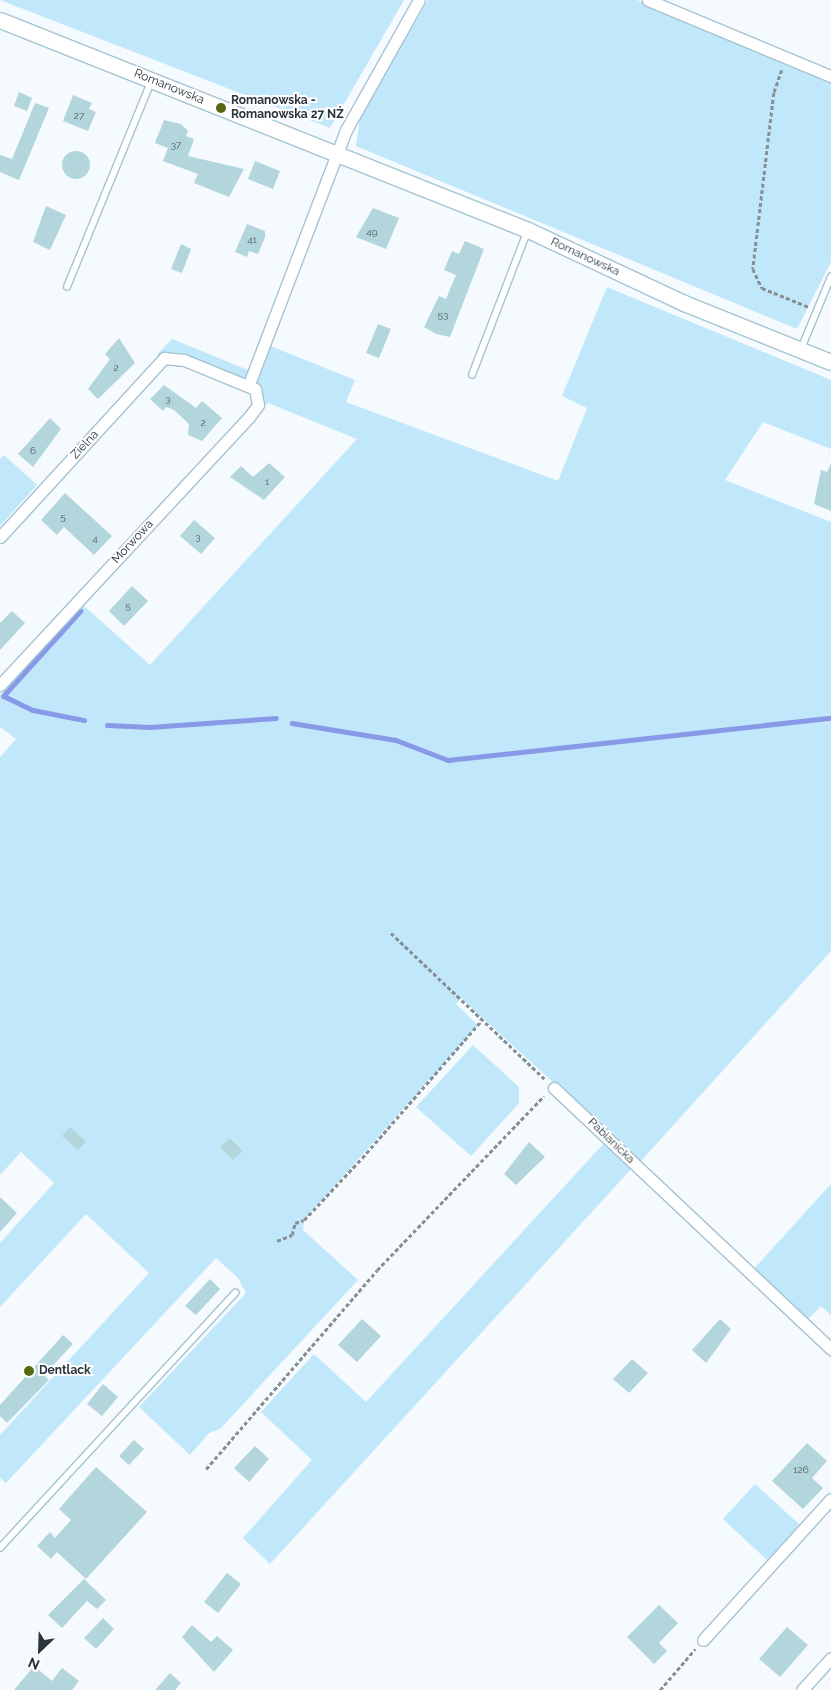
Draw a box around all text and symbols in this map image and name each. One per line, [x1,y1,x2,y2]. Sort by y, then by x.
street label: Romanowska [132,66,206,108]
place label: Romanowska - Romanowska 27 NŻ [231,94,344,122]
marker: Romanowska - Romanowska 27 NŻ [215,102,227,114]
house number: 27 [74,110,84,122]
house number: 37 [171,139,181,151]
house number: 49 [366,226,378,238]
house number: 41 [247,234,257,246]
street label: Romanowska [548,235,622,279]
house number: 53 [438,309,448,321]
house number: 2 [113,362,119,374]
house number: 3 [165,393,171,405]
house number: 2 [200,417,206,429]
street label: Zielna [68,428,102,462]
house number: 6 [30,445,36,457]
house number: 1 [265,476,269,488]
house number: 5 [60,511,66,523]
street label: Morwowa [109,517,157,567]
house number: 3 [195,531,201,543]
house number: 4 [92,533,98,545]
house number: 5 [125,600,131,612]
street label: Pabianicka [585,1115,637,1167]
place label: Dentlack [39,1364,91,1378]
marker: Dentlack [23,1365,35,1377]
house number: 126 [793,1464,809,1476]
north arrow [15,1625,65,1675]
text: N [26,1654,42,1673]

